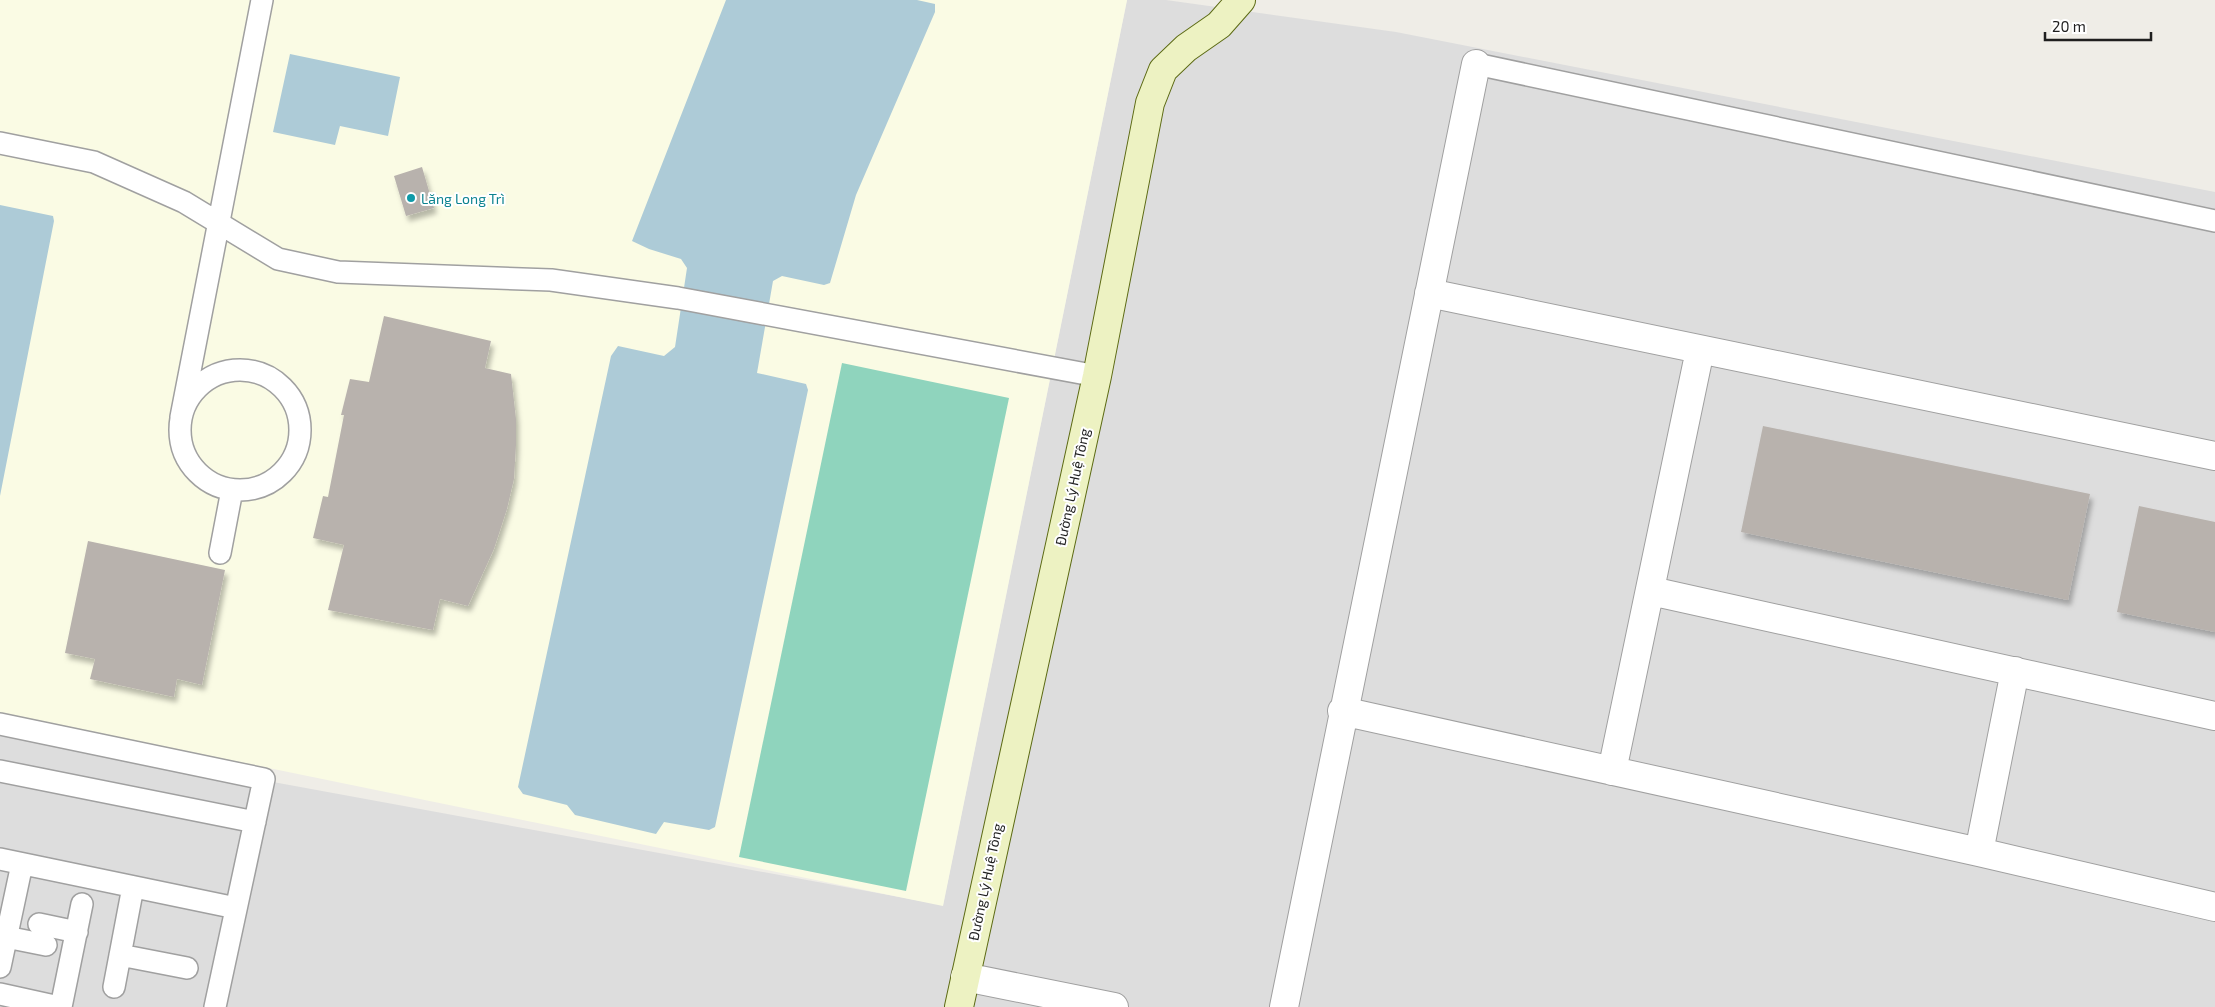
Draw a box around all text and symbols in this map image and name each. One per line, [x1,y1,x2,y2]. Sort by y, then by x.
scale bar [2045,10,2151,42]
text: 20 m [2052,17,2086,35]
place label: Lăng Long Trì [421,190,505,207]
marker: Lăng Long Trì [405,192,417,204]
street label: Đường Lý Huệ Tông [1051,427,1093,547]
street label: Đường Lý Huệ Tông [964,822,1006,942]

